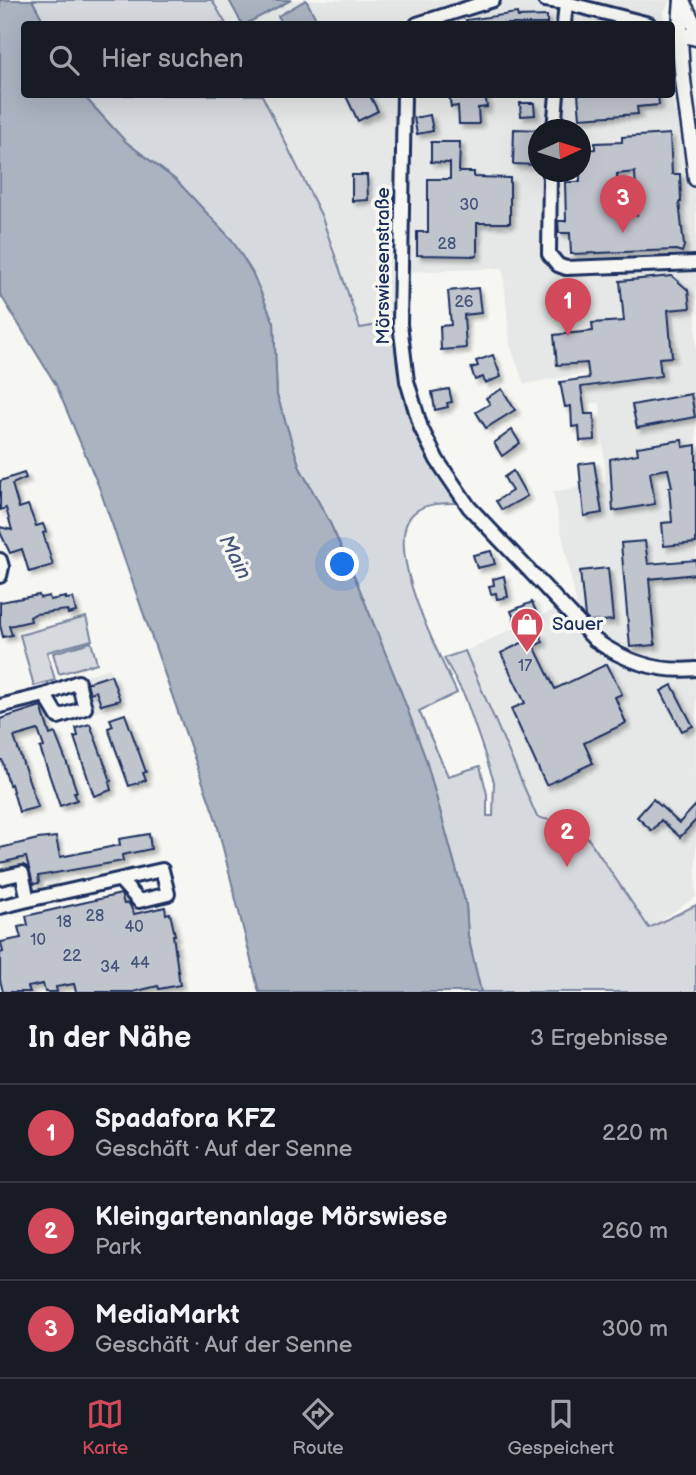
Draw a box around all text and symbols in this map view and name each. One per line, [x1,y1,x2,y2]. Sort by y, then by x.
search box [21,21,675,98]
icon: search [45,41,83,79]
text: Hier suchen [101,44,244,75]
north arrow [528,119,591,182]
pin: 3 [600,175,646,233]
street label: Mörswiesenstraße [372,187,395,345]
house number: 30 [459,196,479,215]
house number: 28 [438,235,456,254]
pin: 1 [545,278,591,336]
house number: 26 [454,293,474,312]
water label: Main [213,531,257,583]
your location [325,547,359,581]
shop icon: Sauer [508,605,546,654]
place label: Sauer [552,613,604,636]
house number: 17 [518,657,532,676]
pin: 2 [544,809,590,867]
house number: 28 [86,907,104,926]
house number: 18 [56,913,72,932]
house number: 40 [124,918,144,937]
house number: 10 [30,931,46,950]
house number: 22 [63,947,82,966]
house number: 44 [130,954,150,973]
house number: 34 [100,958,120,977]
text: In der Nähe [28,1020,191,1056]
text: 3 Ergebnisse [530,1024,668,1052]
text: Spadafora KFZ [95,1104,276,1135]
text: 1 [46,1119,56,1147]
text: 220 m [602,1119,668,1147]
text: Geschäft · Auf der Senne [95,1135,352,1163]
text: Kleingartenanlage Mörswiese [95,1202,447,1233]
text: 2 [44,1217,58,1245]
text: 260 m [602,1217,668,1245]
text: Park [95,1233,141,1261]
text: MediaMarkt [95,1300,239,1331]
text: 3 [44,1315,58,1343]
text: 300 m [602,1315,668,1343]
text: Geschäft · Auf der Senne [95,1331,352,1359]
tab: Karte [82,1395,128,1460]
tab: Route [292,1395,344,1460]
tab: Gespeichert [508,1395,614,1460]

